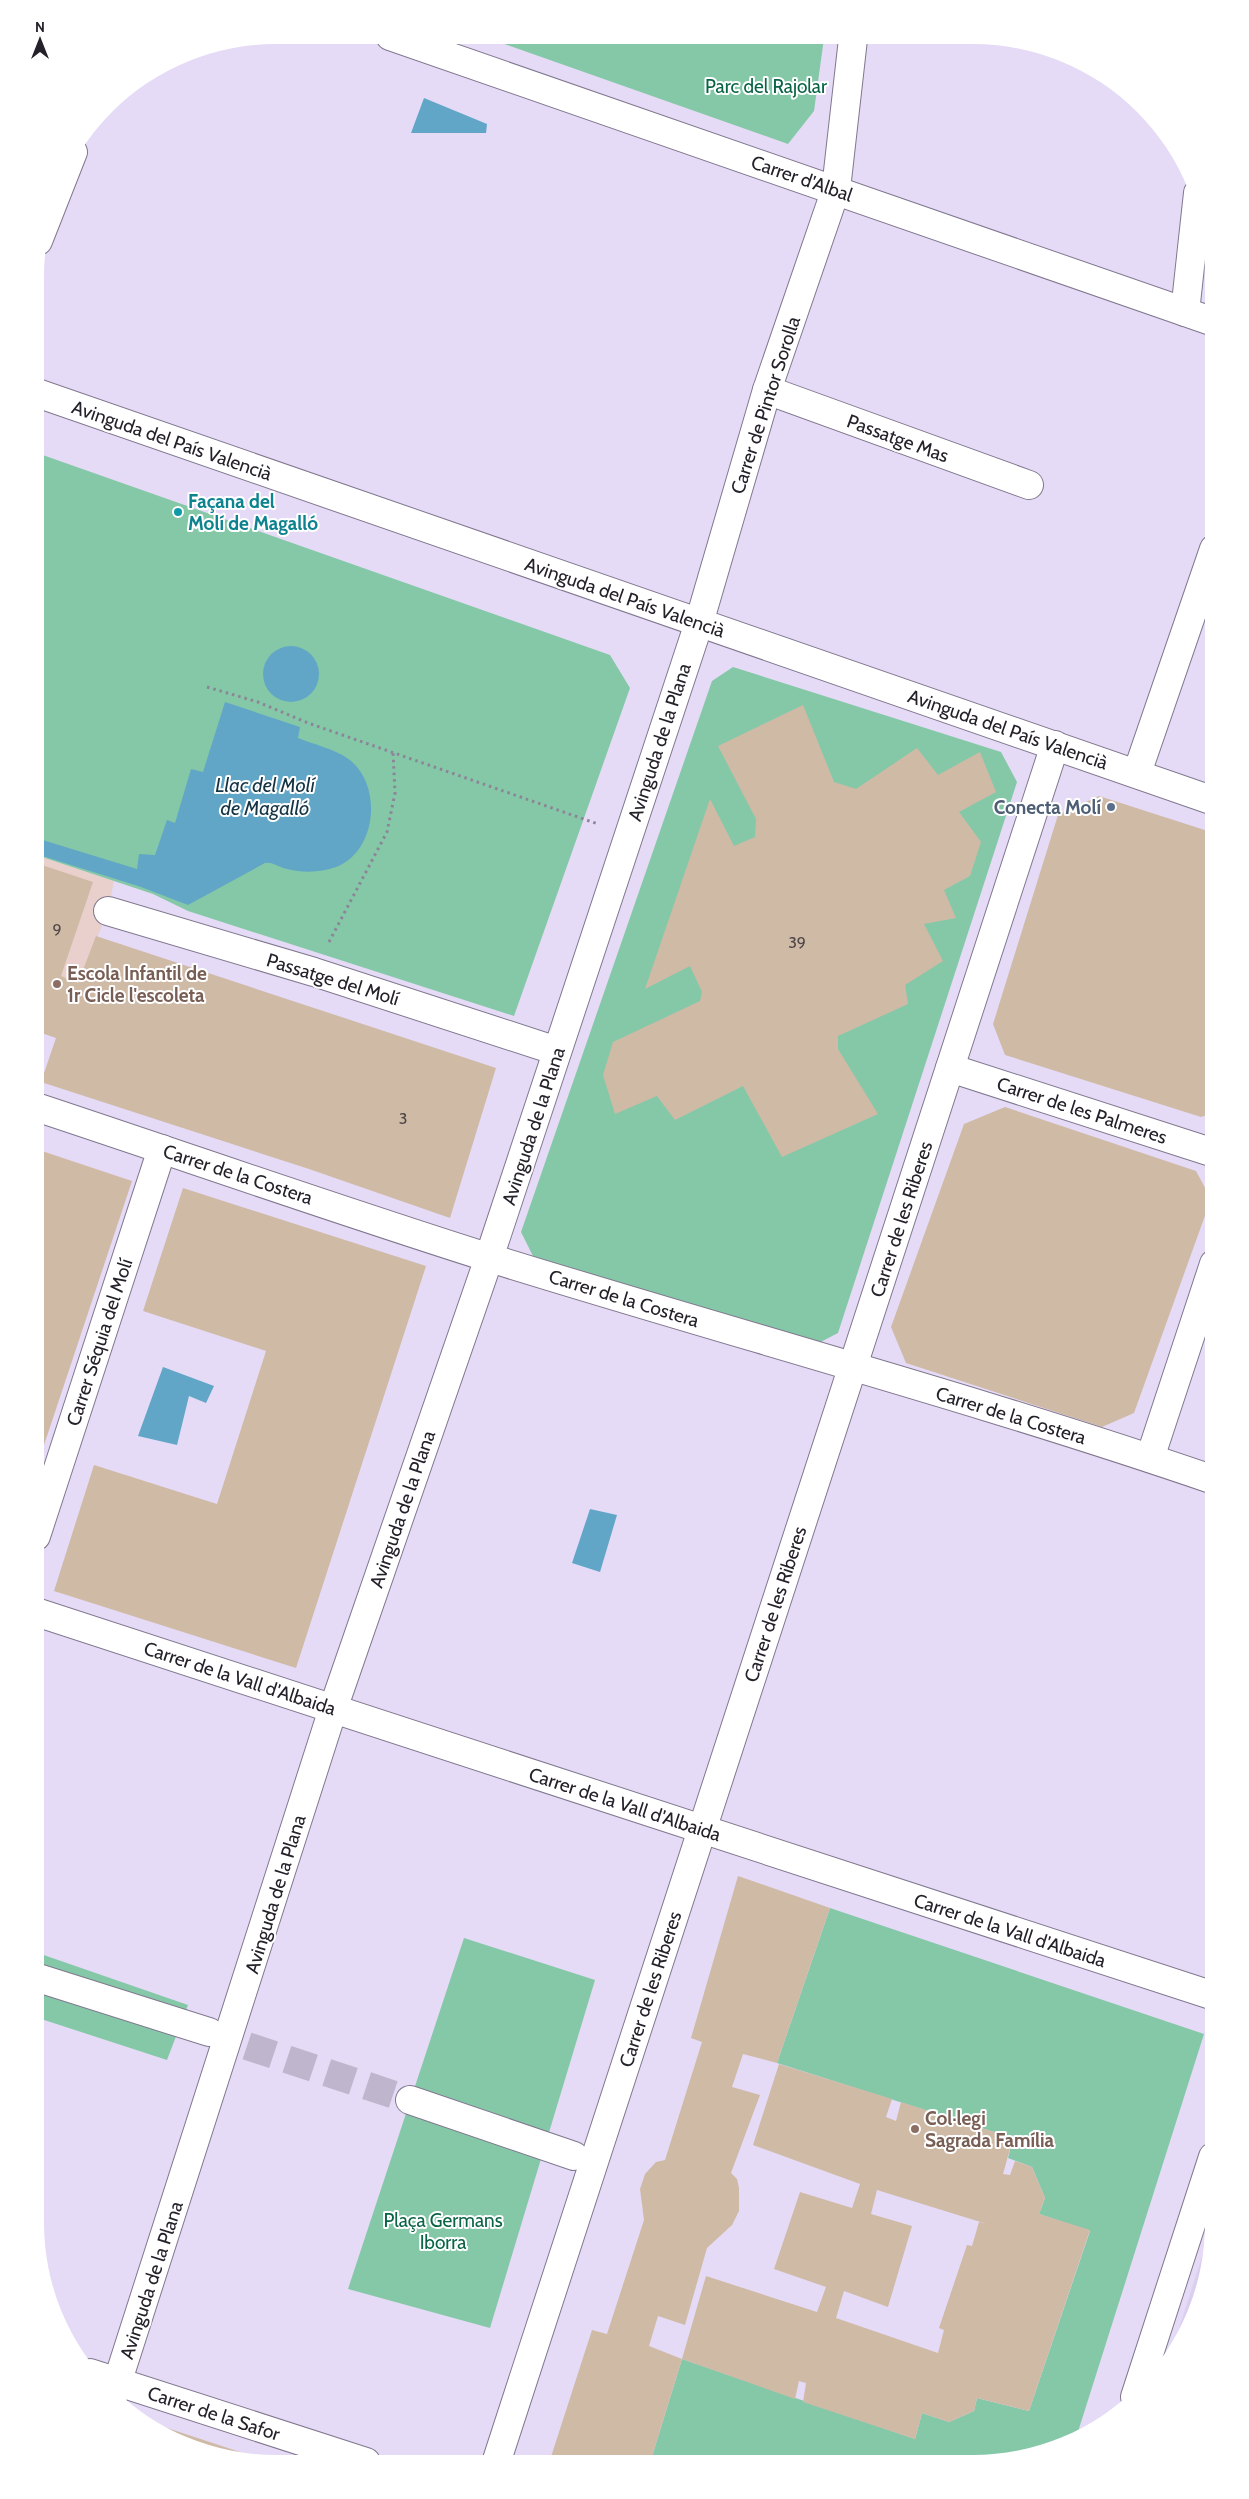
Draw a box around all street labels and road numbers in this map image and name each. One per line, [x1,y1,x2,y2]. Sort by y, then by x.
street label: Carrer d'Albal [748,150,856,207]
street label: Carrer de Pintor Sorolla [726,313,805,497]
street label: Avinguda del País Valencià [69,395,275,485]
street label: Passatge Mas [844,409,952,468]
street label: Avinguda del País Valencià [522,552,728,642]
street label: Avinguda de la Plana [623,660,696,824]
street label: Avinguda del País Valencià [905,684,1111,774]
street label: Passatge del Molí [264,948,402,1011]
street label: Avinguda de la Plana [497,1044,570,1208]
street label: Carrer de les Palmeres [994,1072,1170,1149]
street label: Carrer de les Riberes [865,1138,938,1300]
street label: Carrer de la Costera [160,1139,315,1209]
street label: Carrer Séquia del Molí [62,1256,137,1429]
street label: Carrer de la Costera [546,1265,702,1332]
street label: Carrer de la Costera [933,1382,1089,1449]
street label: Avinguda de la Plana [365,1427,440,1591]
street label: Carrer de les Riberes [739,1523,812,1685]
street label: Carrer de la Vall d'Albaida [141,1637,339,1720]
street label: Carrer de la Vall d'Albaida [526,1763,724,1846]
street label: Avinguda de la Plana [240,1812,311,1976]
street label: Carrer de la Vall d'Albaida [911,1889,1109,1972]
street label: Carrer de les Riberes [614,1908,687,2070]
street label: Avinguda de la Plana [115,2198,188,2362]
street label: Carrer de la Safor [145,2381,283,2446]

